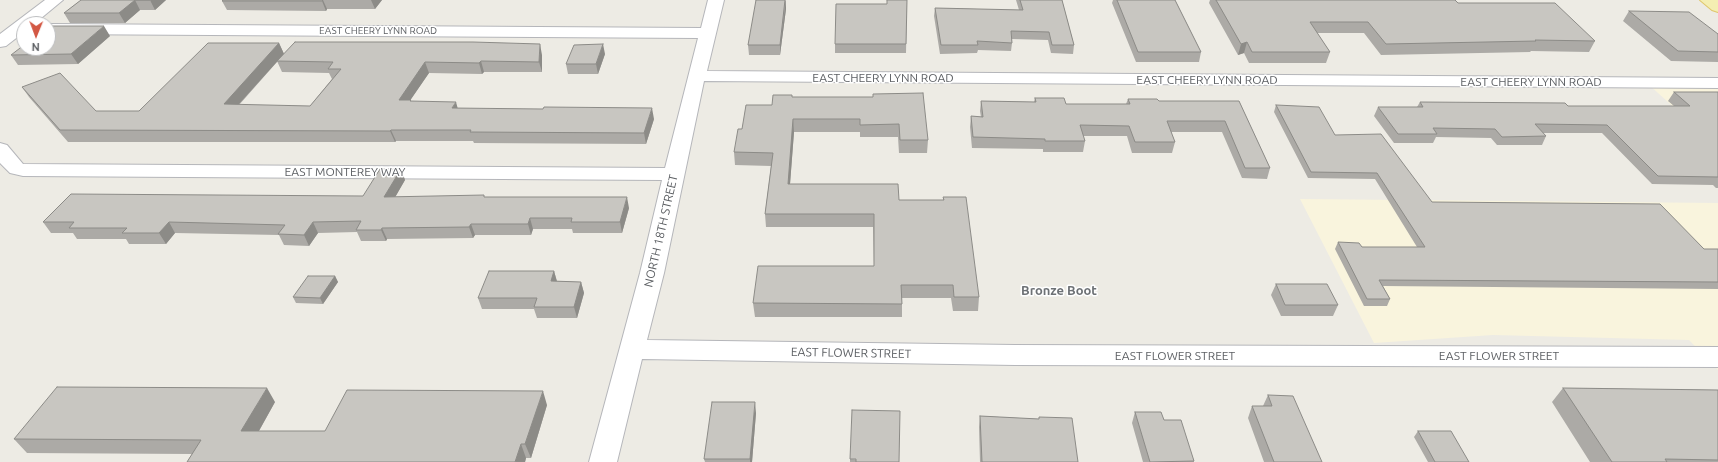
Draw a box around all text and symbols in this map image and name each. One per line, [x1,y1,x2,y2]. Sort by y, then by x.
north arrow [16,16,56,56]
street label: EAST CHEERY LYNN ROAD [319,25,437,37]
text: N [32,41,40,53]
street label: EAST CHEERY LYNN ROAD [812,71,954,85]
street label: EAST CHEERY LYNN ROAD [1136,73,1278,87]
street label: EAST CHEERY LYNN ROAD [1460,75,1602,89]
street label: EAST MONTEREY WAY [284,165,406,179]
street label: NORTH 18TH STREET [641,173,681,289]
district label: Bronze Boot [1021,283,1097,299]
street label: EAST FLOWER STREET [791,345,911,361]
street label: EAST FLOWER STREET [1115,349,1235,363]
street label: EAST FLOWER STREET [1439,349,1559,363]

